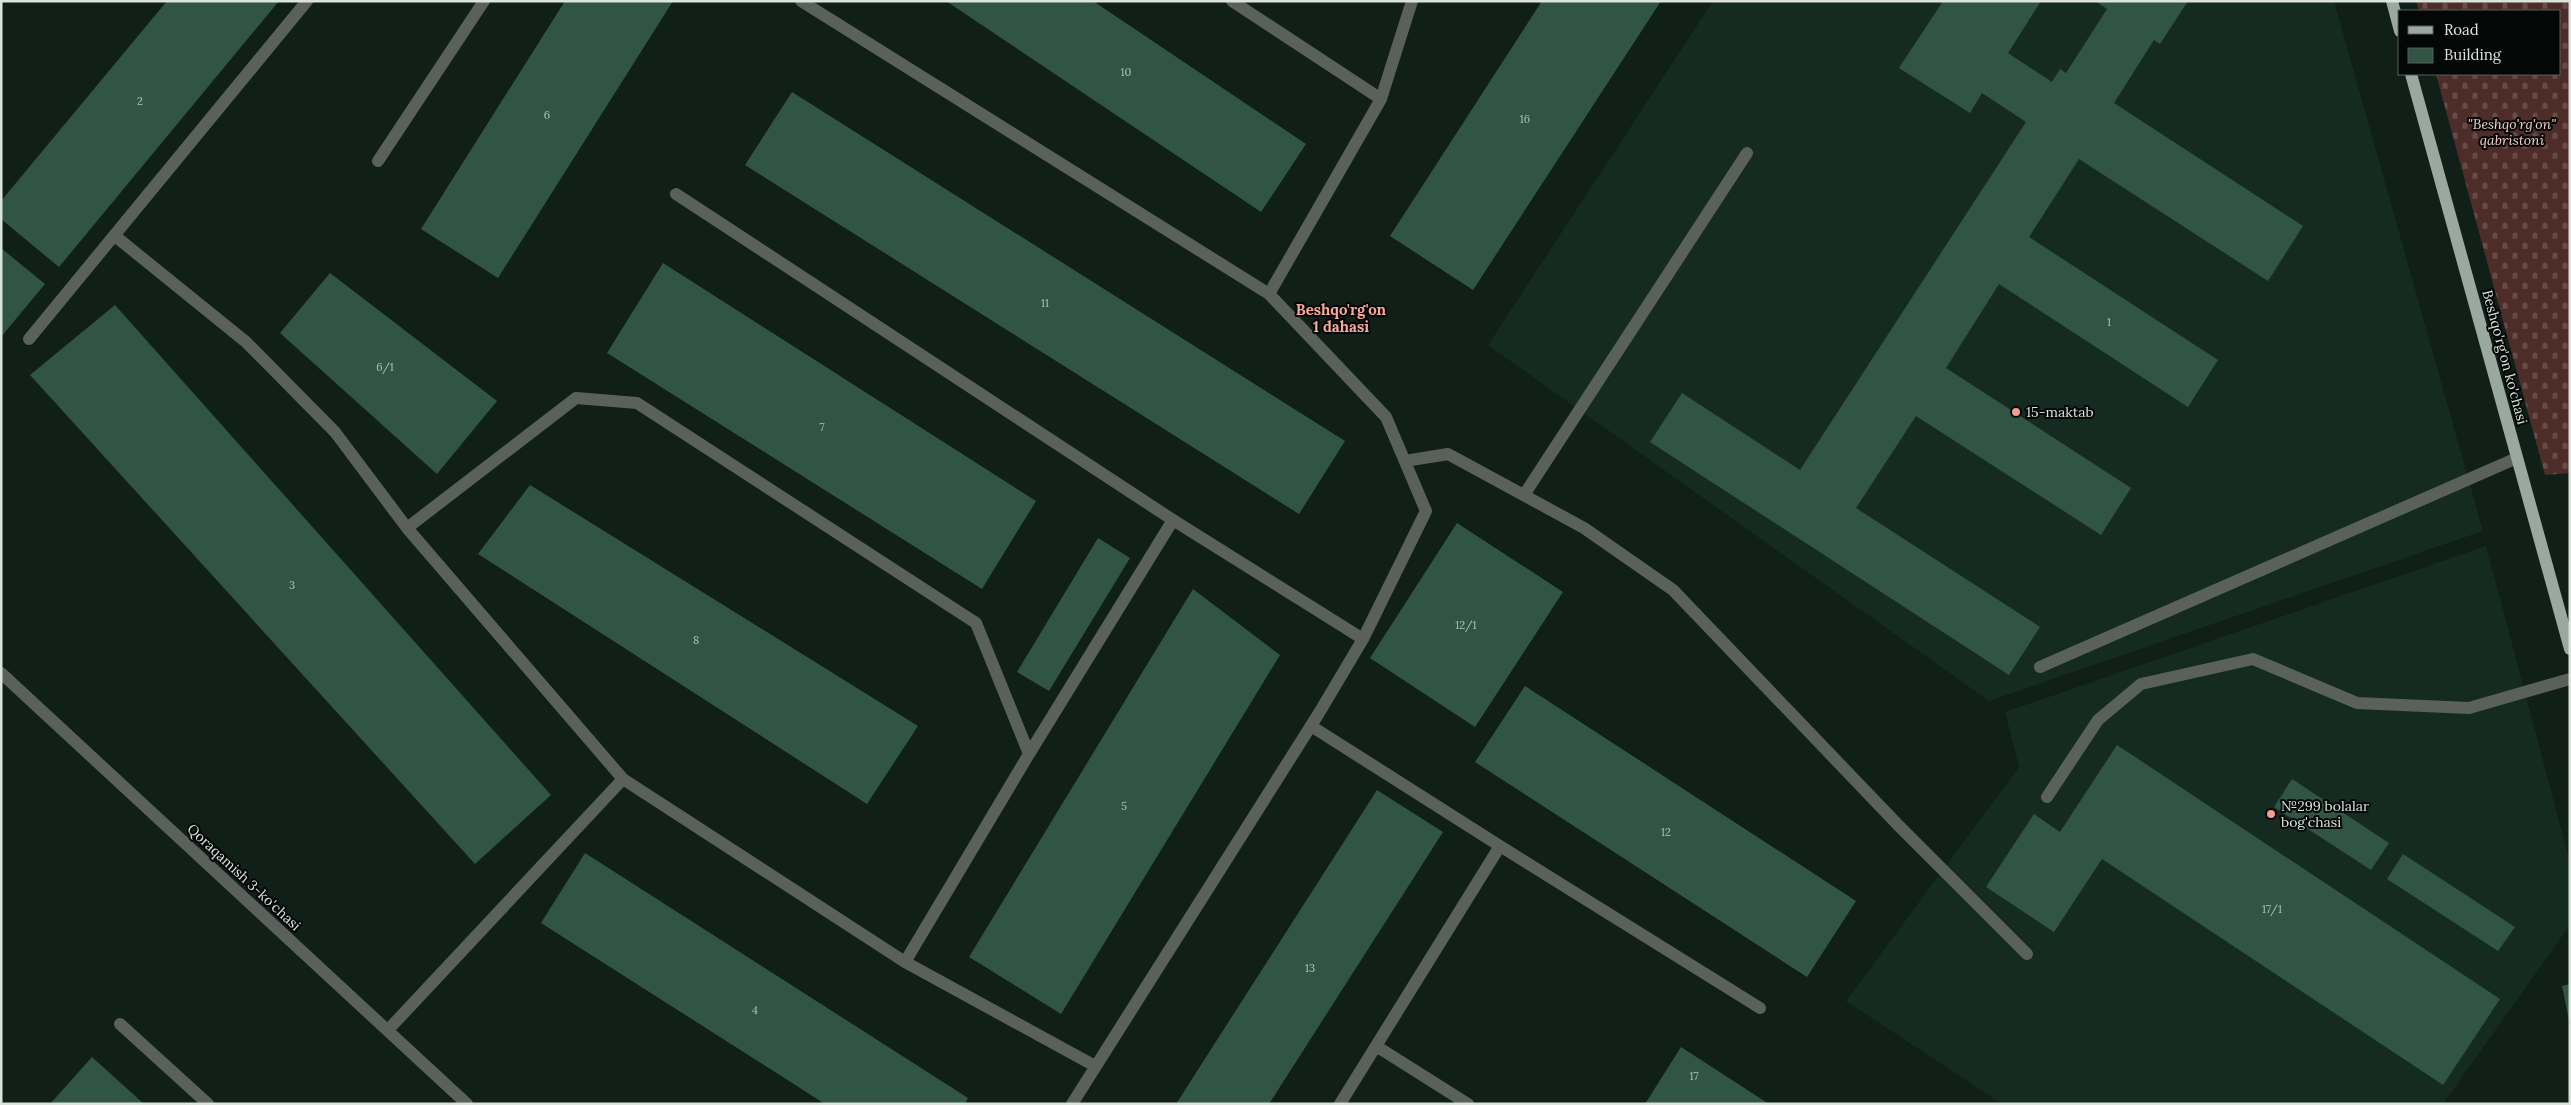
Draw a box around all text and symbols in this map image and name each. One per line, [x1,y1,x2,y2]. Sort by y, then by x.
legend [2398,10,2561,75]
text: Road [2444,20,2479,39]
text: Building [2444,45,2502,64]
house number: 10 [1121,65,1132,79]
house number: 2 [137,94,143,108]
house number: 6 [544,108,550,122]
house number: 16 [1520,112,1530,126]
park label: "Beshqo'rg'on" qabristoni [2468,115,2556,149]
street label: Beshqo'rg'on ko'chasi [2478,288,2532,426]
house number: 11 [1041,296,1049,310]
district label: Beshqo'rg'on 1 dahasi [1296,300,1387,336]
house number: 1 [2107,315,2111,329]
house number: 6/1 [376,360,394,375]
place label: 15-maktab [2026,403,2094,421]
marker: 15-maktab [2010,406,2022,418]
house number: 7 [819,420,825,434]
house number: 3 [289,578,295,592]
house number: 12/1 [1455,618,1477,633]
house number: 8 [693,633,699,647]
place label: №299 bolalar bog'chasi [2281,797,2369,831]
house number: 5 [1121,799,1127,813]
marker: №299 bolalar bog'chasi [2265,808,2277,820]
street label: Qoraqamish 3-ko'chasi [183,820,305,934]
house number: 12 [1661,825,1671,839]
house number: 17/1 [2262,902,2282,917]
house number: 13 [1305,961,1315,975]
house number: 4 [752,1003,758,1017]
house number: 17 [1689,1069,1699,1083]

